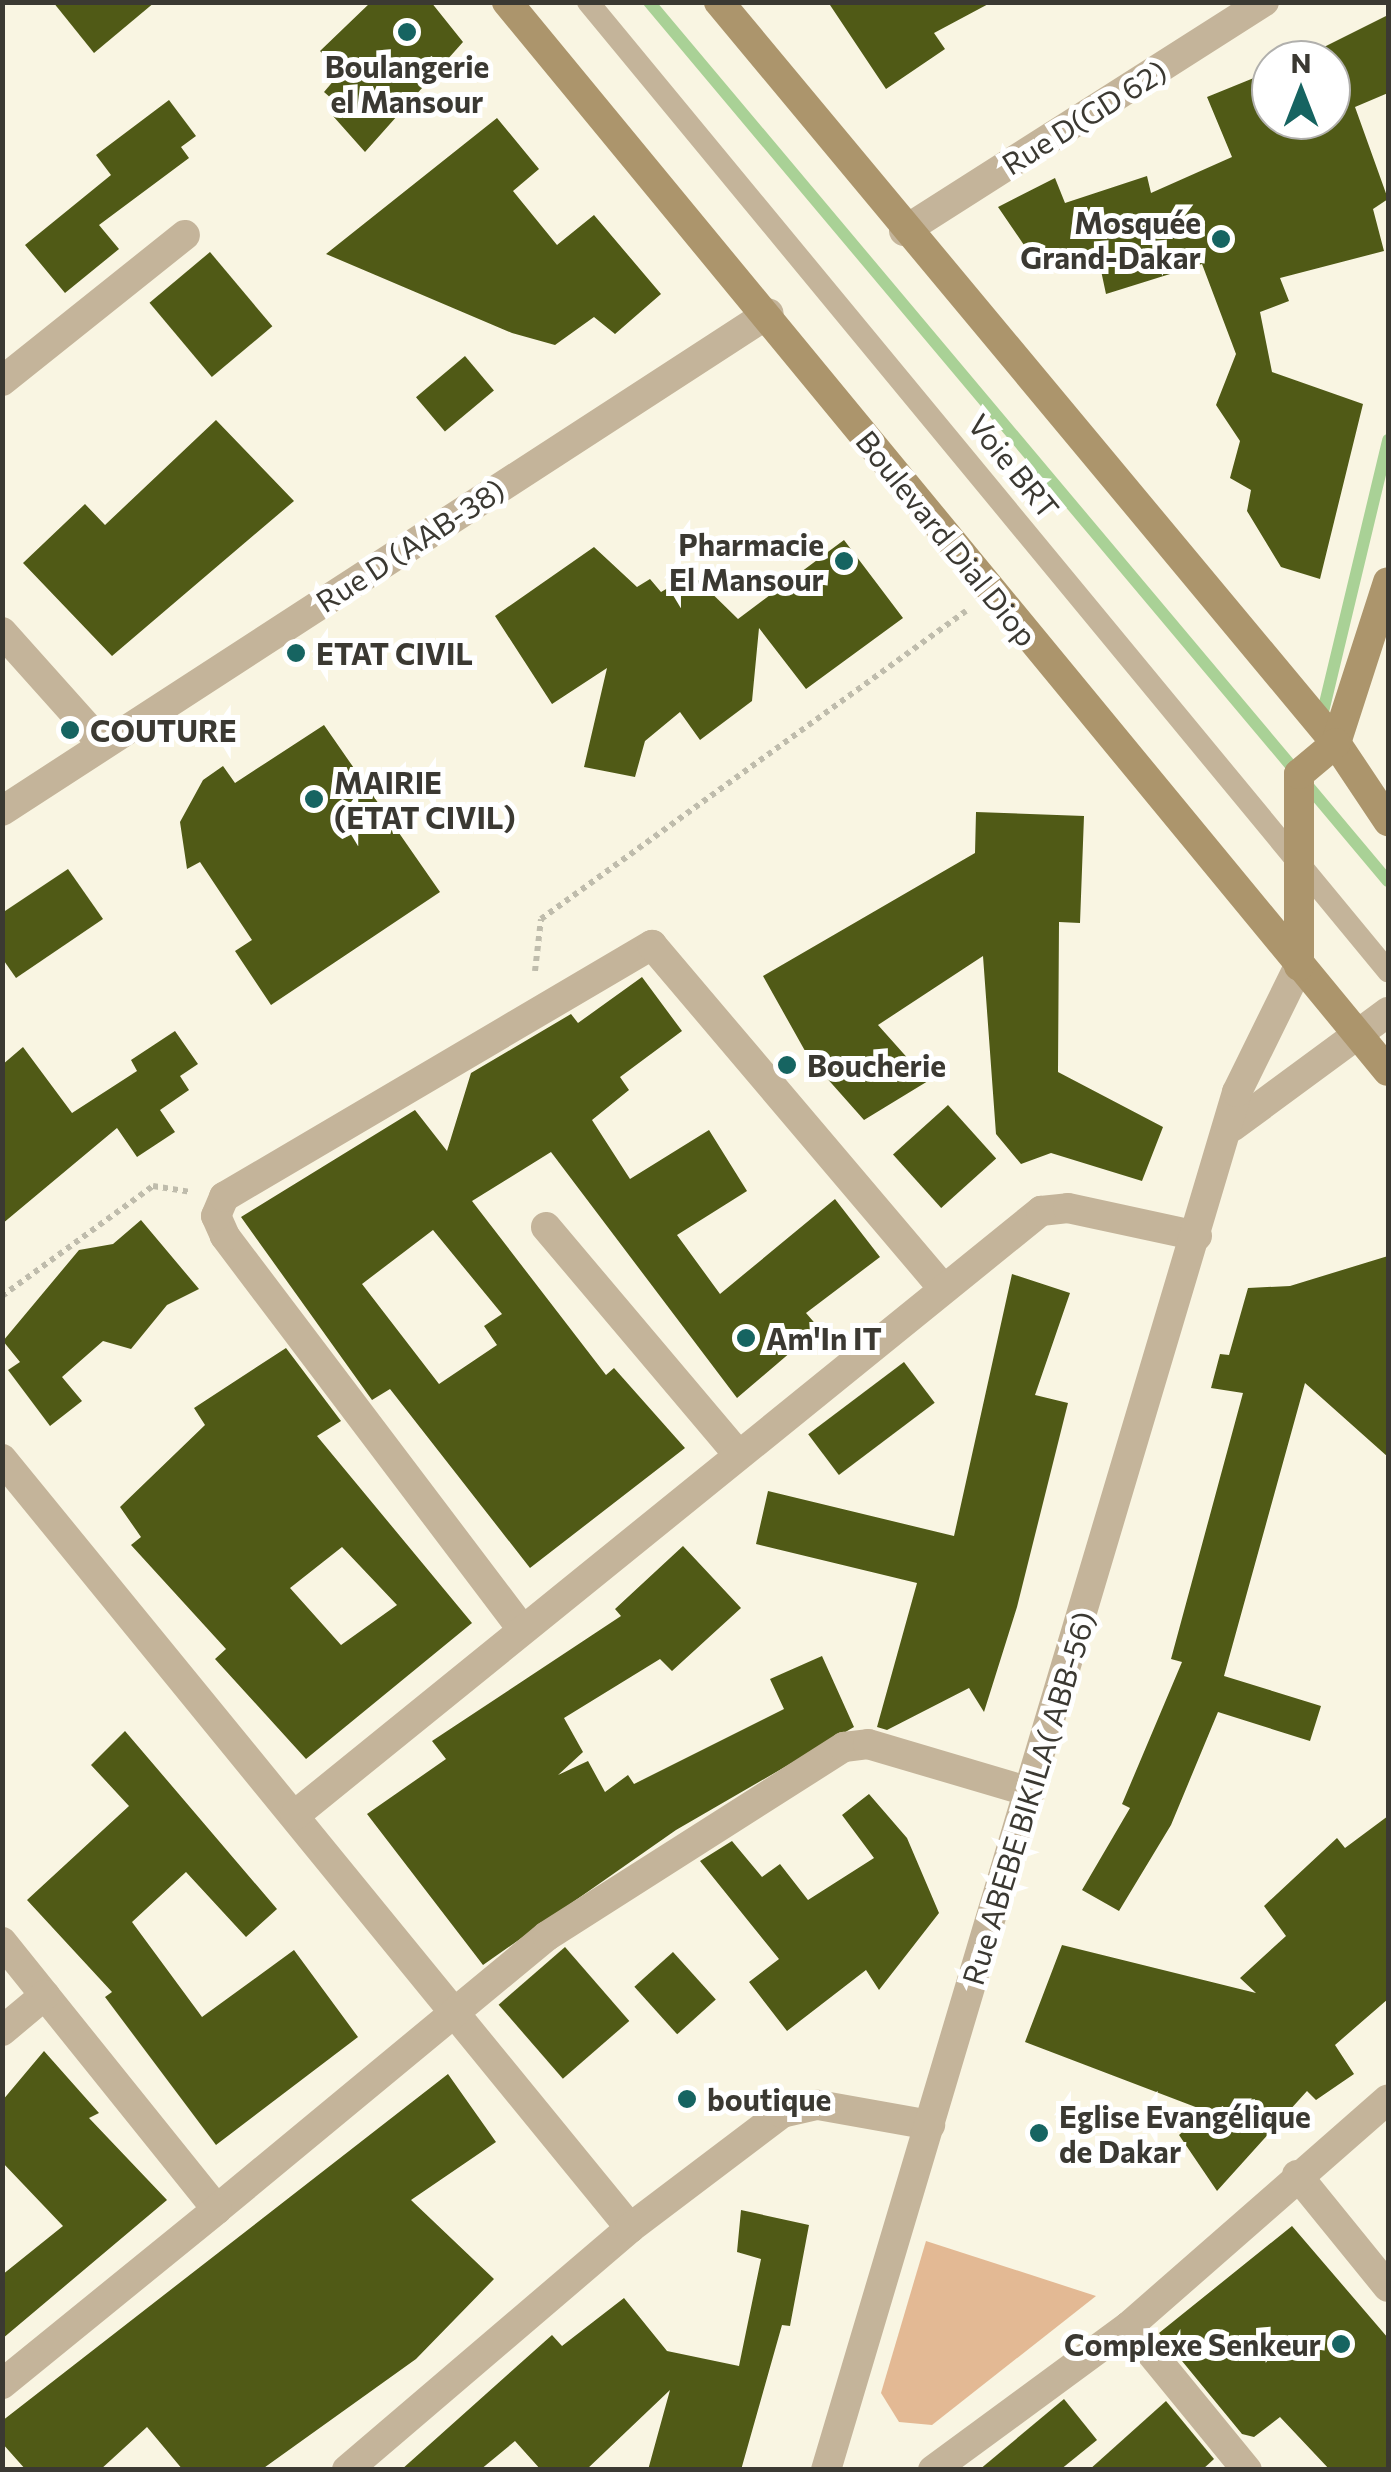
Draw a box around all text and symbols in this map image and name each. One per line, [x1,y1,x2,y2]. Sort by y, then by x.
marker: Boulangerie el Mansour [396,21,418,43]
north arrow [1251,40,1351,140]
text: N [1291,45,1312,79]
place label: Boulangerie el Mansour [325,48,489,118]
street label: Rue D(GD 62) [995,52,1173,182]
place label: Mosquée Grand-Dakar [1020,204,1201,274]
marker: Mosquée Grand-Dakar [1210,228,1232,250]
street label: Voie BRT [961,407,1067,525]
street label: Boulevard Dial Diop [849,423,1045,653]
street label: Rue D (AAB-38) [309,471,511,619]
place label: Pharmacie El Mansour [669,526,824,596]
marker: Pharmacie El Mansour [833,550,855,572]
place label: ETAT CIVIL [316,635,473,671]
marker: ETAT CIVIL [285,642,307,664]
place label: COUTURE [90,712,237,748]
marker: COUTURE [59,719,81,741]
place label: MAIRIE (ETAT CIVIL) [334,764,516,834]
marker: MAIRIE (ETAT CIVIL) [303,788,325,810]
place label: Boucherie [807,1047,946,1083]
marker: Boucherie [776,1054,798,1076]
place label: Am'In IT [766,1320,882,1356]
marker: Am'In IT [735,1327,757,1349]
street label: Rue ABEBE BIKILA( ABB-56) [954,1607,1102,1989]
place label: boutique [707,2081,831,2117]
marker: boutique [676,2088,698,2110]
place label: Eglise Evangélique de Dakar [1059,2098,1311,2168]
marker: Eglise Evangélique de Dakar [1028,2122,1050,2144]
place label: Complexe Senkeur [1064,2326,1321,2362]
marker: Complexe Senkeur [1330,2333,1352,2355]

